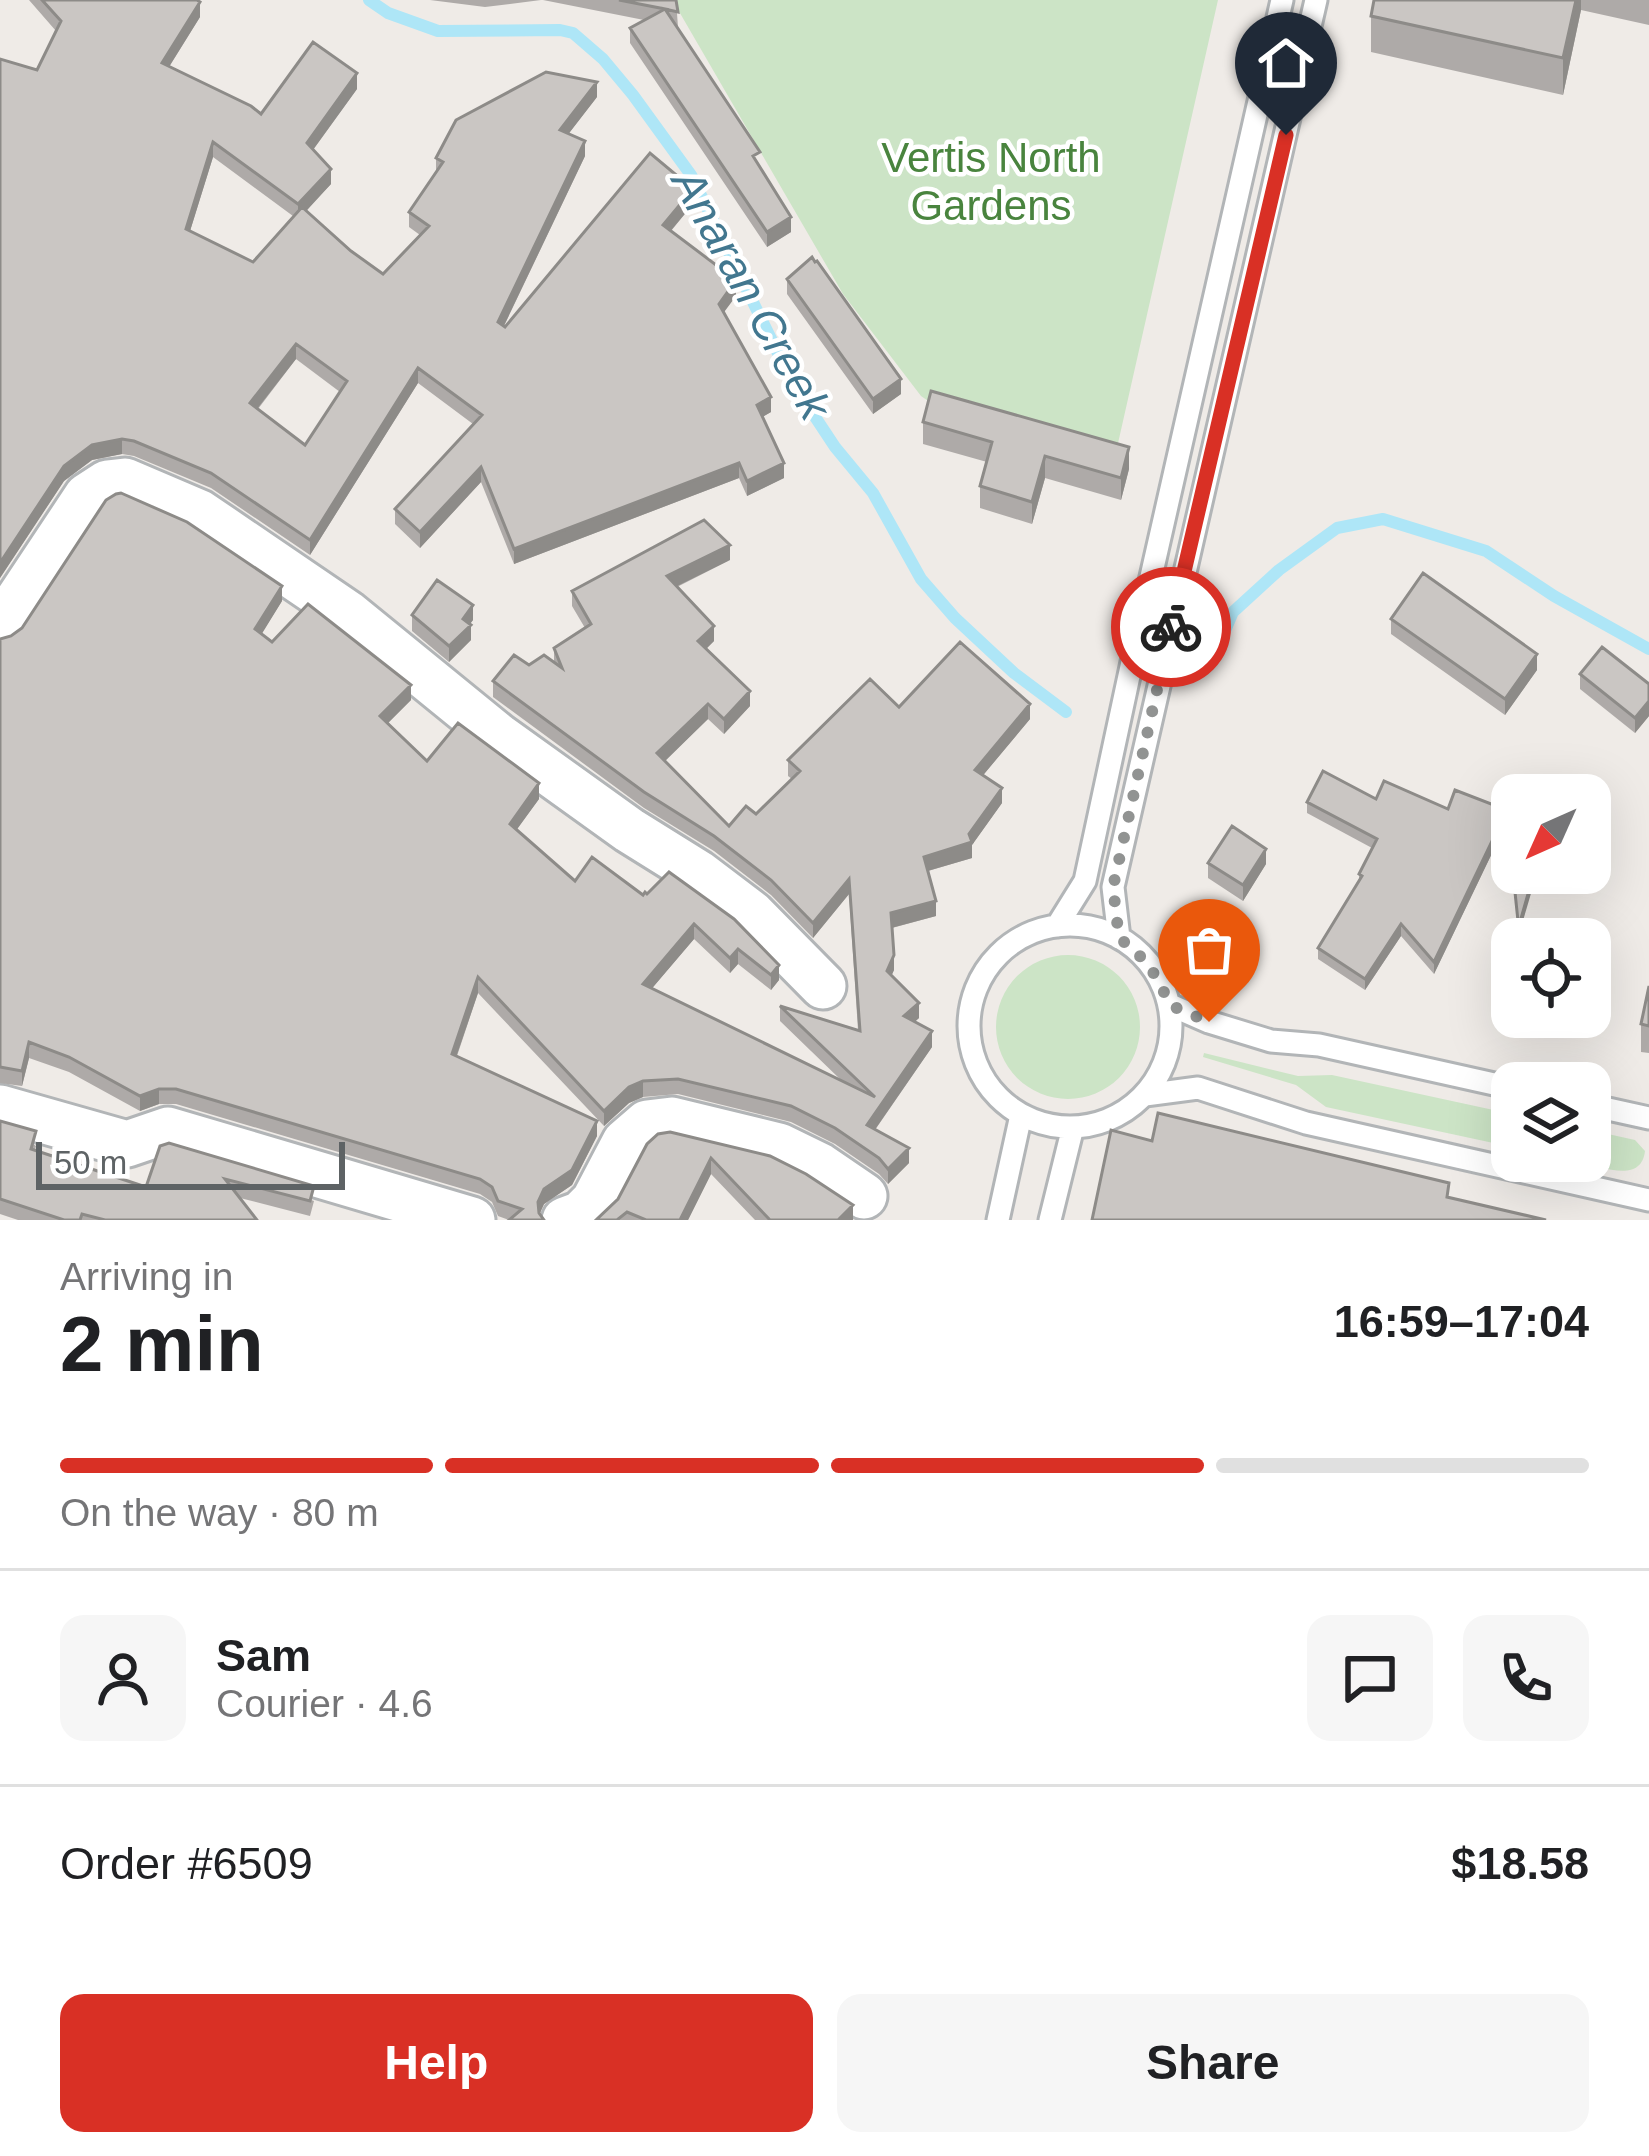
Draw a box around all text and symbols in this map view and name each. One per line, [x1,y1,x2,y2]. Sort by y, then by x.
pin [1235,12,1337,135]
icon: home [1253,30,1319,96]
park label: Vertis North Gardens [881,134,1101,229]
water label: Anaran Creek [661,158,842,430]
courier [1111,567,1231,687]
icon: bike [1138,594,1204,660]
north arrow [1491,774,1611,894]
map controls [1491,774,1611,1182]
pin [1158,899,1260,1022]
icon: bag [1176,917,1242,983]
button: locate [1491,918,1611,1038]
button: layers [1491,1062,1611,1182]
scale bar [36,1136,345,1189]
text: 50 m [54,1144,127,1181]
text: Arriving in [60,1255,233,1298]
text: 16:59–17:04 [1334,1296,1589,1347]
text: 2 min [60,1300,264,1388]
text: On the way · 80 m [60,1491,379,1534]
button: person [60,1615,186,1741]
button: chat [1307,1615,1433,1741]
button: phone [1463,1615,1589,1741]
text: Sam [216,1630,311,1681]
text: Courier · 4.6 [216,1682,433,1725]
text: Order #6509 [60,1838,313,1889]
text: $18.58 [1451,1838,1589,1889]
button: Help [60,1994,813,2132]
button: Share [837,1994,1589,2132]

